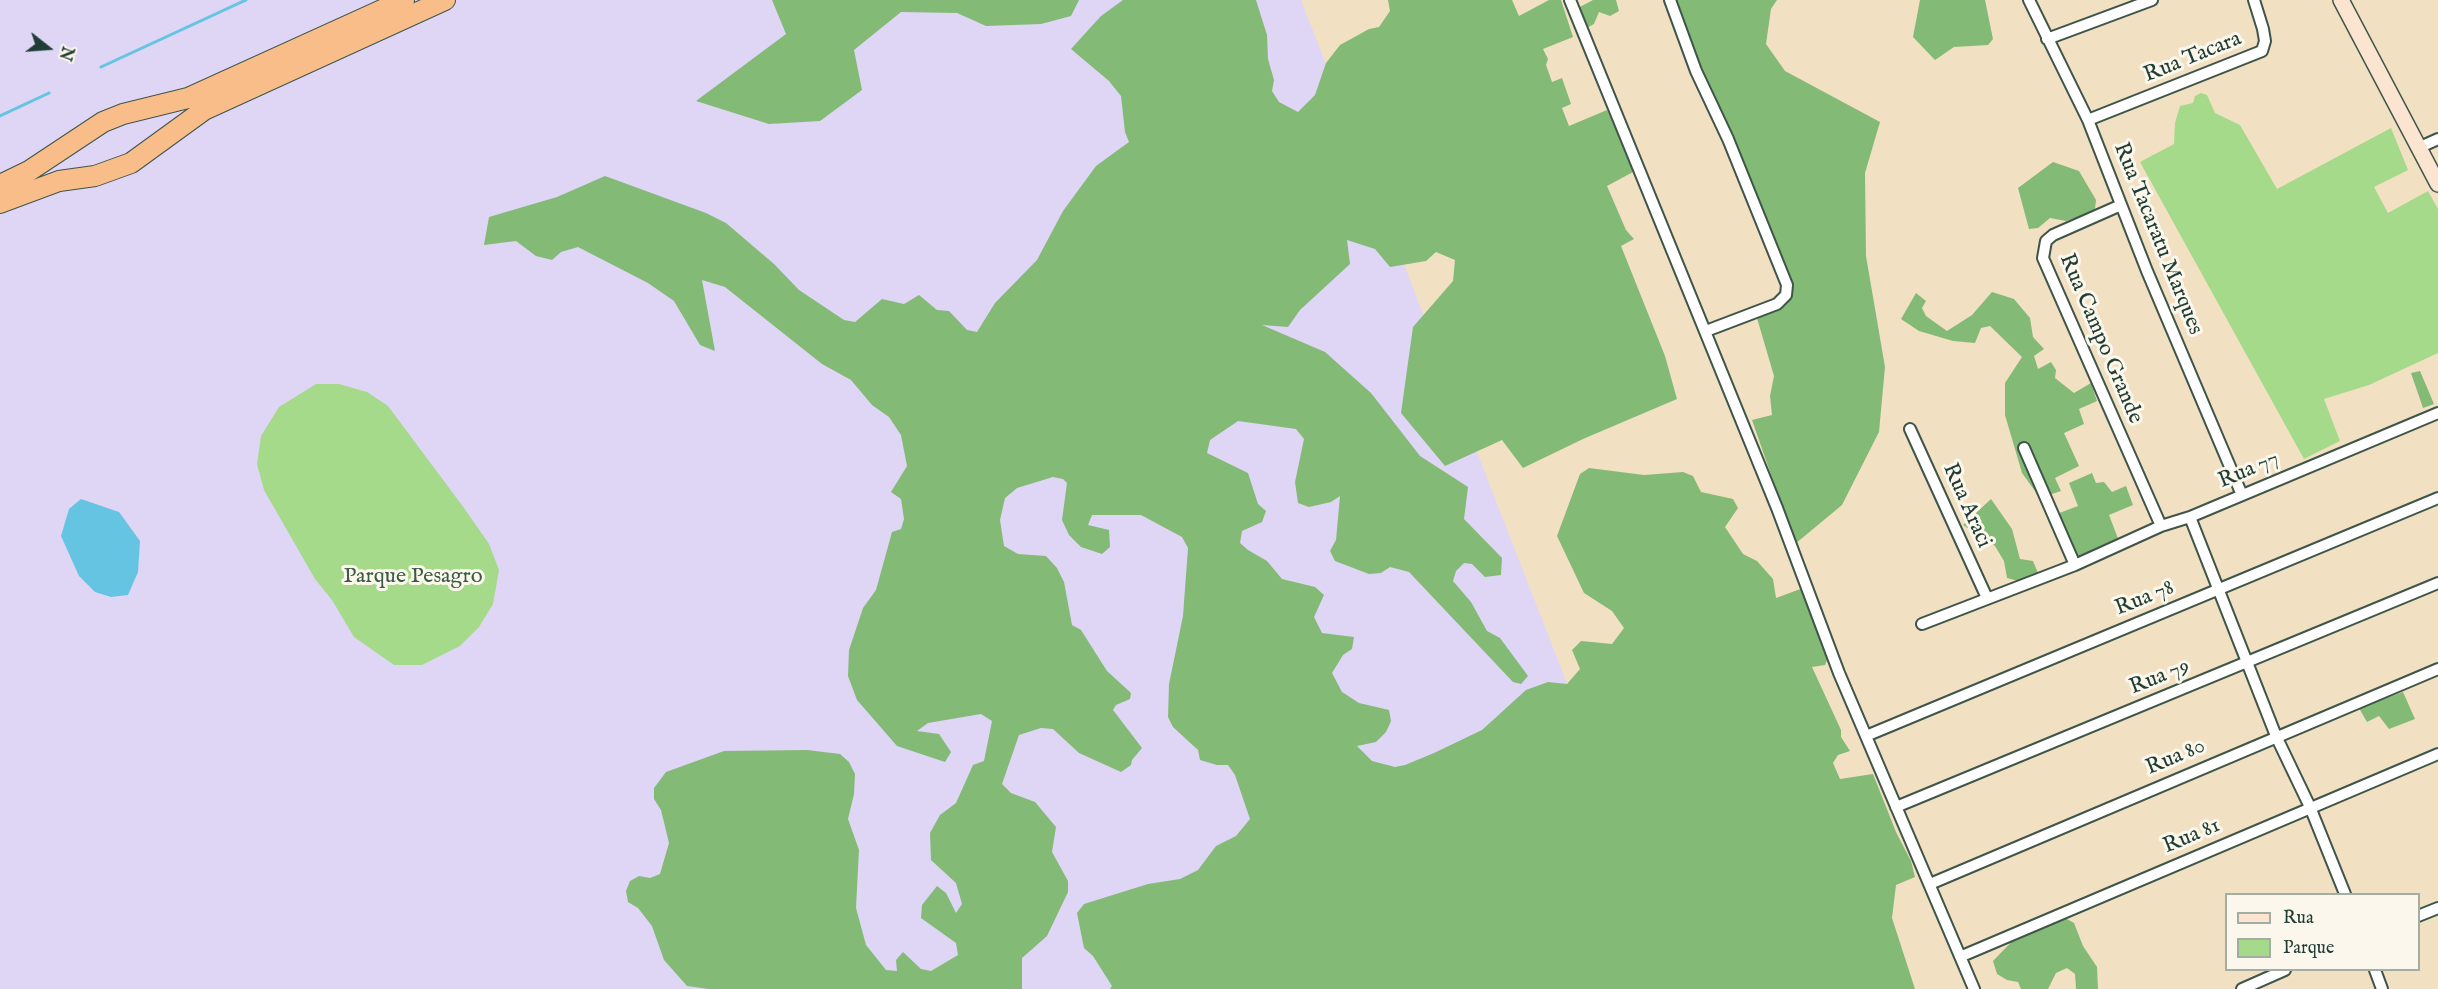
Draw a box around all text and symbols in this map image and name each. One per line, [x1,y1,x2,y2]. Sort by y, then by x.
north arrow [18,18,78,78]
street label: Rua Tacara [2140,27,2246,89]
text: N [54,44,77,63]
street label: Rua Tacaratu Marques [2106,139,2208,339]
street label: Rua Campo Grande [2052,250,2148,428]
street label: Rua 77 [2215,447,2283,495]
street label: Rua Araci [1936,459,1996,553]
park label: Parque Pesagro [344,564,482,590]
street label: Rua 78 [2112,575,2178,623]
street label: Rua 79 [2126,654,2194,702]
street label: Rua 80 [2142,734,2210,782]
street label: Rua 81 [2160,813,2224,861]
legend [2225,893,2420,971]
text: Rua [2283,907,2314,930]
text: Parque [2283,937,2334,960]

